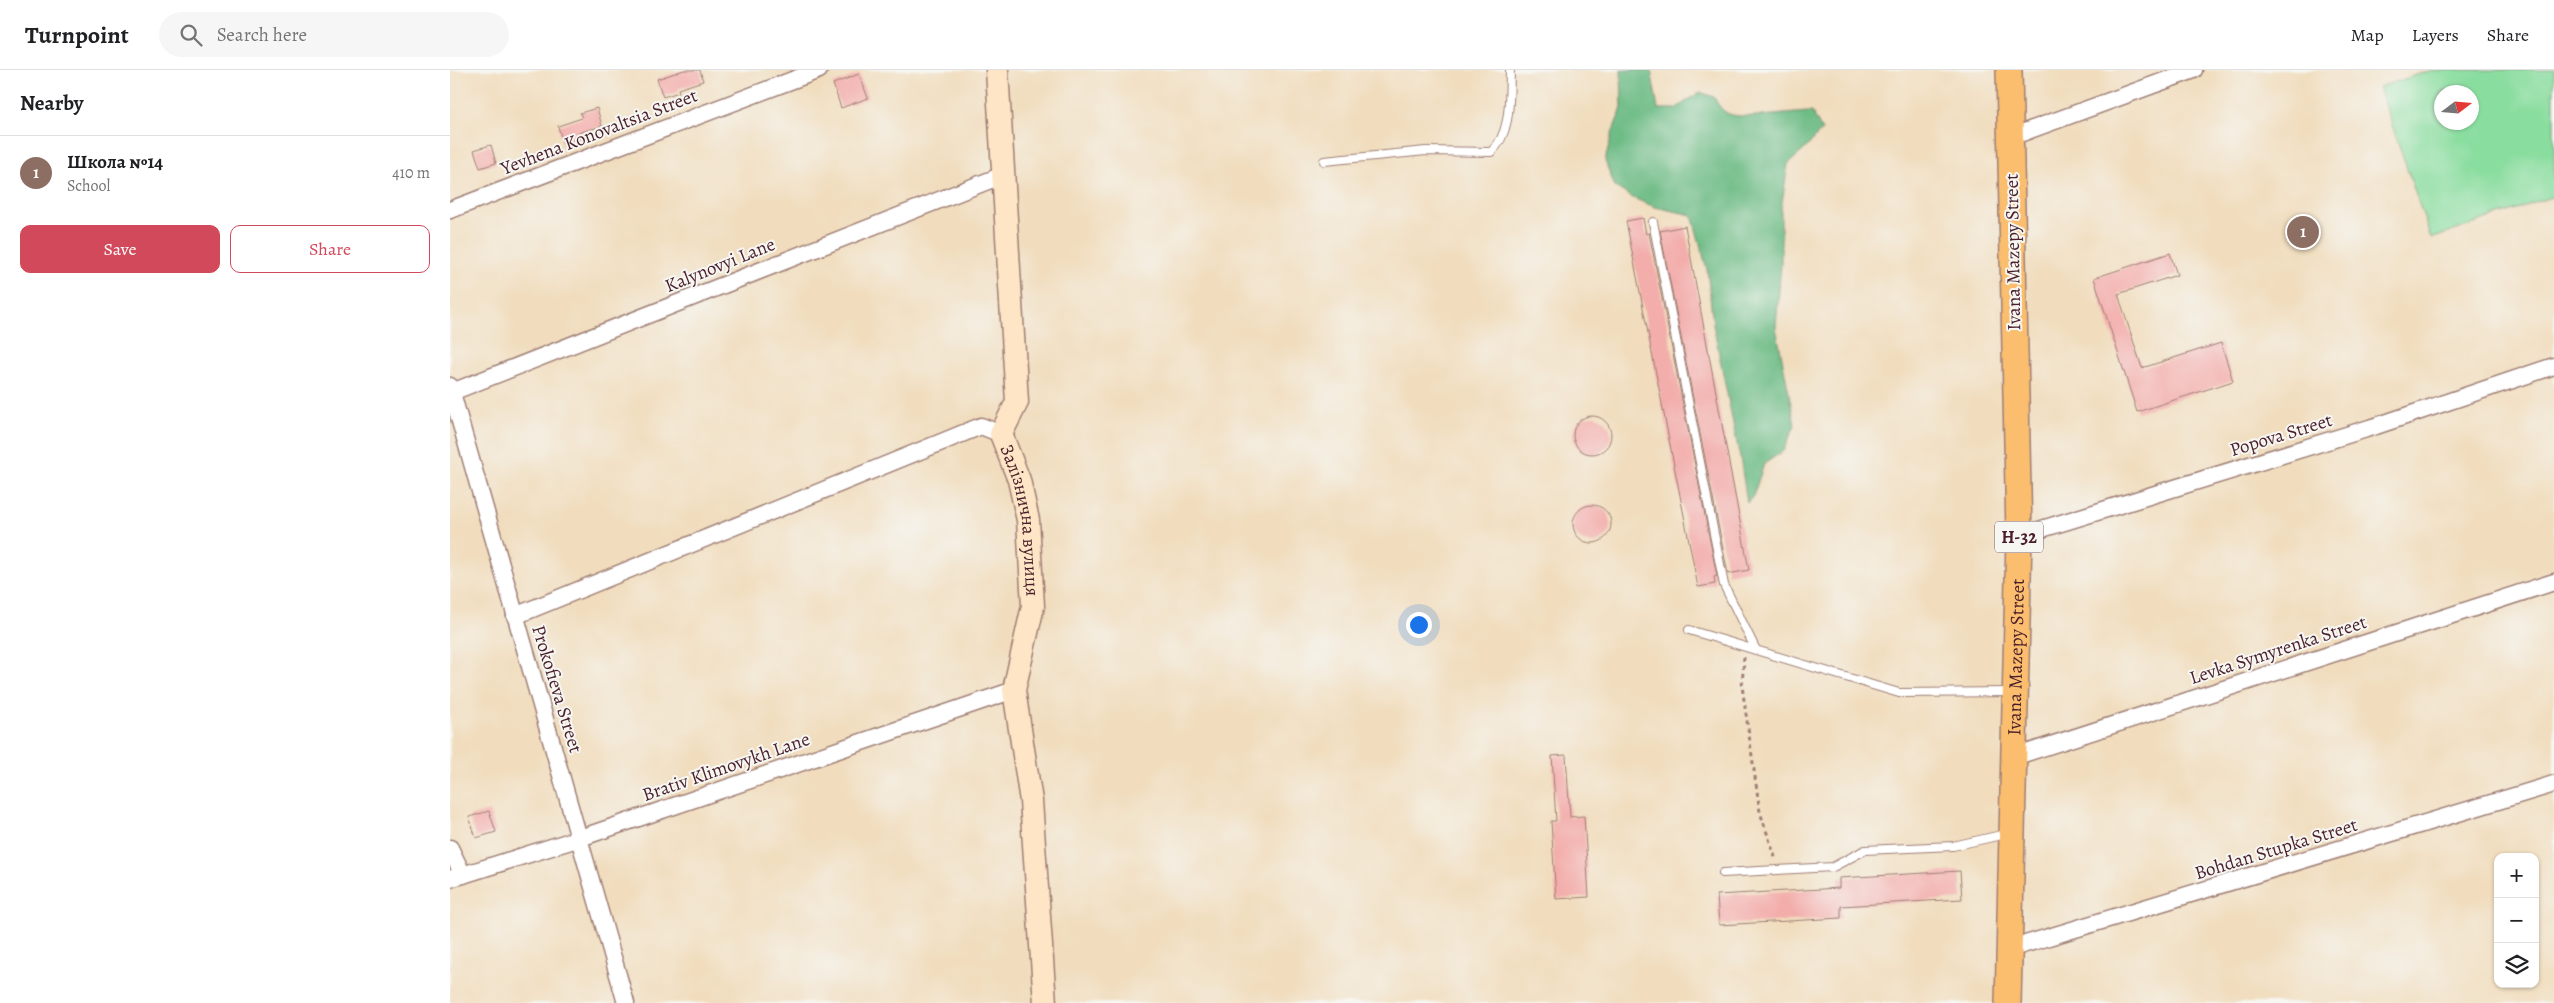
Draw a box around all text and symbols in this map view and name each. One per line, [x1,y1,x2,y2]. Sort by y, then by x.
search box [159,12,509,57]
text: Turnpoint [25,19,129,51]
icon: search [177,21,205,49]
text: Search here [217,22,307,48]
text: Map [2351,23,2384,47]
text: Layers [2412,23,2459,47]
text: Share [2487,23,2529,47]
street label: Yevhena Konovaltsia Street [496,82,701,182]
north arrow [2434,85,2479,130]
text: Nearby [20,89,83,117]
text: Школа №14 [67,149,163,175]
text: 1 [33,162,39,184]
text: 410 m [392,162,430,184]
street label: Ivana Mazepy Street [1999,173,2027,331]
text: School [67,175,110,197]
pin: 1 [2287,213,2319,251]
button: Save [20,225,220,273]
button: Share [230,225,430,273]
street label: Kalynovyi Lane [661,231,779,299]
street label: Popova Street [2227,407,2335,463]
street label: Залізнична вулиця [993,441,1045,597]
road number: Н-32 [1995,522,2043,552]
street label: Ivana Mazepy Street [2001,578,2031,736]
street label: Levka Symyrenka Street [2186,609,2370,691]
your location [1406,612,1432,638]
street label: Prokofieva Street [525,622,589,756]
street label: Brativ Klimovykh Lane [639,726,813,808]
street label: Bohdan Stupka Street [2191,812,2361,886]
map controls [2494,853,2539,988]
button: + [2494,853,2539,898]
button: − [2494,898,2539,943]
button: layers [2494,943,2539,988]

